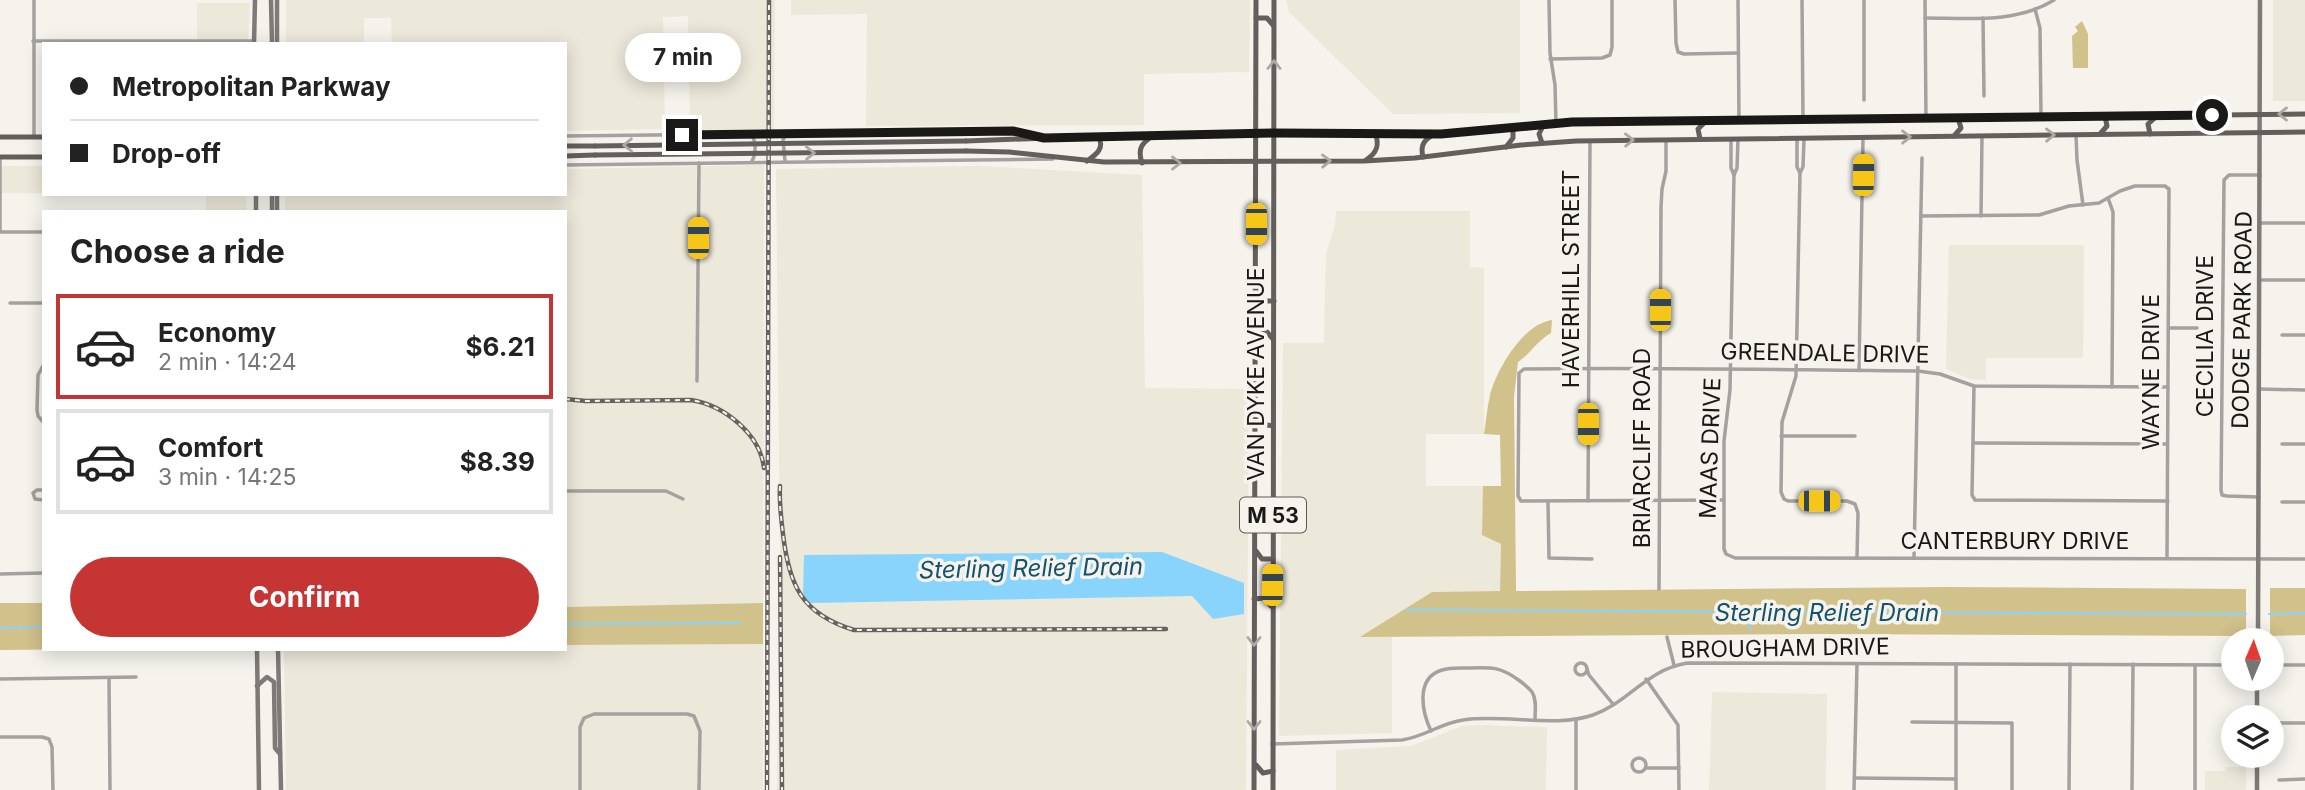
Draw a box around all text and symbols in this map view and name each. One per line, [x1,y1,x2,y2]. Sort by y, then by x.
callout: 7 min [624,33,740,82]
text: 7 min [653,43,713,71]
one-way arrow [1266,59,1282,70]
text: Metropolitan Parkway [112,71,391,102]
route start [2196,99,2228,131]
one-way arrow [2277,106,2288,122]
route end [666,119,698,151]
one-way arrow [2046,127,2056,143]
one-way arrow [1901,129,1912,145]
one-way arrow [1625,132,1635,148]
one-way arrow [622,137,633,153]
text: Drop-off [112,138,221,169]
one-way arrow [805,145,816,161]
one-way arrow [1321,154,1332,169]
car [1853,154,1874,196]
one-way arrow [1172,155,1182,171]
street label: HAVERHILL STREET [1557,170,1585,388]
car [1246,203,1267,245]
street label: DODGE PARK ROAD [2226,211,2258,429]
car [688,217,709,259]
text: Choose a ride [70,232,285,271]
street label: CECILIA DRIVE [2191,255,2219,417]
street label: VAN DYKE AVENUE [1242,267,1270,481]
car [1650,289,1671,331]
street label: WAYNE DRIVE [2137,294,2165,450]
icon: car [74,315,137,378]
text: Economy [158,317,276,348]
text: $6.21 [466,331,535,362]
street label: GREENDALE DRIVE [1720,337,1930,369]
text: 2 min · 14:24 [158,348,297,376]
street label: BRIARCLIFF ROAD [1628,348,1656,548]
street label: MAAS DRIVE [1694,377,1726,519]
car [1578,403,1599,445]
icon: car [74,430,137,493]
text: Comfort [158,432,263,463]
text: $8.39 [460,446,535,477]
text: 3 min · 14:25 [158,463,296,491]
car [1799,491,1841,512]
road number: M 53 [1240,498,1306,532]
street label: CANTERBURY DRIVE [1901,527,2129,555]
water label: Sterling Relief Drain [919,552,1143,584]
button: Confirm [70,557,539,637]
car [1262,564,1283,606]
water label: Sterling Relief Drain [1715,598,1939,627]
north arrow [2221,628,2284,691]
map controls [2221,628,2284,768]
street label: BROUGHAM DRIVE [1680,632,1890,664]
one-way arrow [1246,636,1262,646]
button: layers [2221,705,2284,768]
one-way arrow [1246,721,1262,731]

